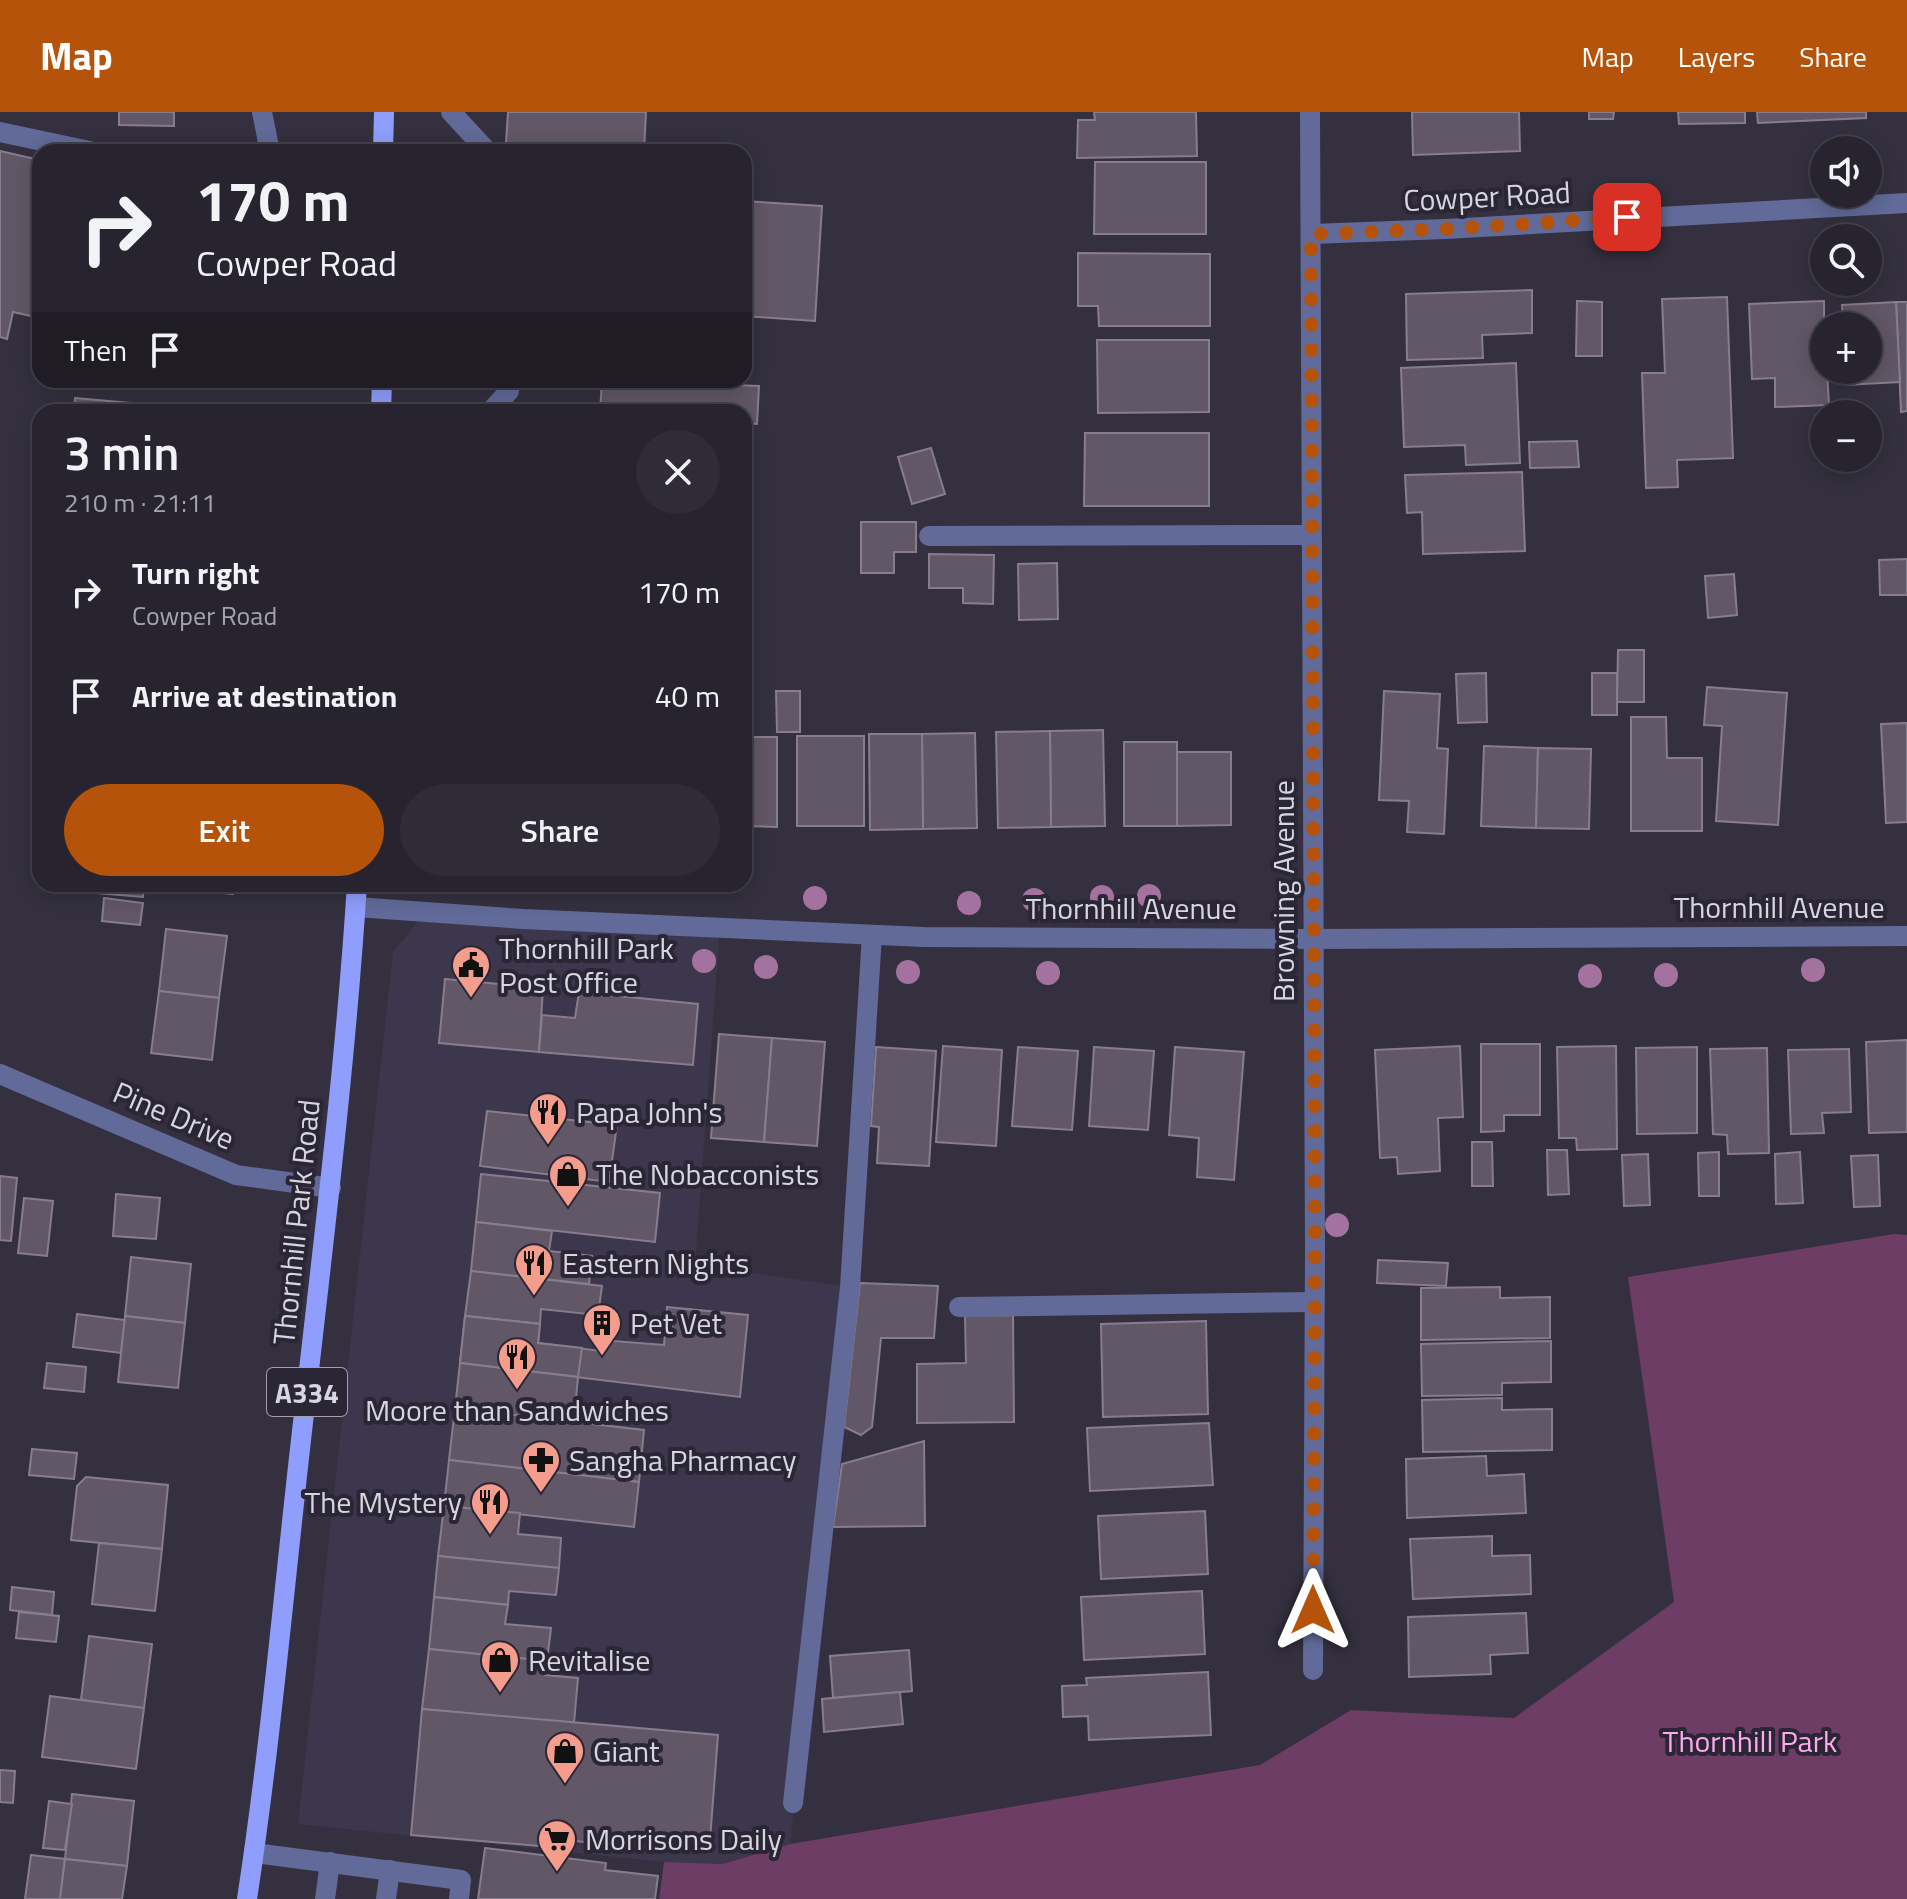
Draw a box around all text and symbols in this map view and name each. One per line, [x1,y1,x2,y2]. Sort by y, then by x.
text: Map [40,27,113,85]
text: Map [1581,35,1634,78]
text: Layers [1678,35,1755,78]
text: Share [1799,35,1867,78]
map controls [1810,136,1882,472]
button: sound [1810,136,1882,208]
text: 170 m [196,158,349,243]
street label: Cowper Road [1402,169,1572,223]
icon: right [64,176,168,280]
pin [1593,183,1661,251]
icon: arrive [1605,195,1649,239]
button: search [1810,224,1882,296]
text: Cowper Road [196,235,397,290]
button: + [1810,312,1882,384]
text: Then [64,327,127,373]
icon: arrive [143,328,187,372]
button: − [1810,400,1882,472]
text: 3 min [64,416,179,489]
button: close [636,430,720,514]
text: 210 m · 21:11 [64,483,216,522]
text: Turn right [132,550,260,596]
text: 170 m [638,569,720,615]
icon: right [64,570,108,614]
text: Cowper Road [132,596,277,635]
text: Arrive at destination [132,673,397,719]
text: 40 m [655,673,720,719]
icon: arrive [64,674,108,718]
street label: Browning Avenue [1260,780,1306,1002]
button: Exit [64,784,384,876]
button: Share [400,784,720,876]
street label: Thornhill Avenue [1673,884,1885,930]
street label: Thornhill Avenue [1025,885,1237,931]
place label: Thornhill Park Post Office [499,925,674,1005]
public building icon: Thornhill Park Post Office [450,944,492,999]
street label: Pine Drive [106,1069,242,1161]
place label: Papa John's [576,1089,722,1135]
restaurant icon: Papa John's [527,1091,569,1146]
street label: Thornhill Park Road [260,1097,332,1347]
place label: The Nobacconists [596,1151,819,1197]
shop icon: The Nobacconists [547,1153,589,1208]
place label: Eastern Nights [562,1240,749,1286]
restaurant icon: Eastern Nights [513,1242,555,1297]
place label: Pet Vet [630,1300,722,1346]
building icon: Pet Vet [581,1302,623,1357]
restaurant icon: Moore than Sandwiches [496,1336,538,1391]
road number: A334 [267,1368,347,1416]
place label: Moore than Sandwiches [365,1387,669,1433]
place label: Sangha Pharmacy [569,1437,797,1483]
pharmacy icon: Sangha Pharmacy [520,1439,562,1494]
place label: The Mystery [304,1479,462,1525]
restaurant icon: The Mystery [469,1481,511,1536]
position arrow [1271,1568,1355,1652]
place label: Revitalise [528,1637,650,1683]
shop icon: Revitalise [479,1639,521,1694]
park label: Thornhill Park [1663,1718,1837,1764]
place label: Giant [593,1728,660,1774]
shop icon: Giant [544,1730,586,1785]
place label: Morrisons Daily [585,1816,782,1862]
supermarket icon: Morrisons Daily [536,1818,578,1873]

